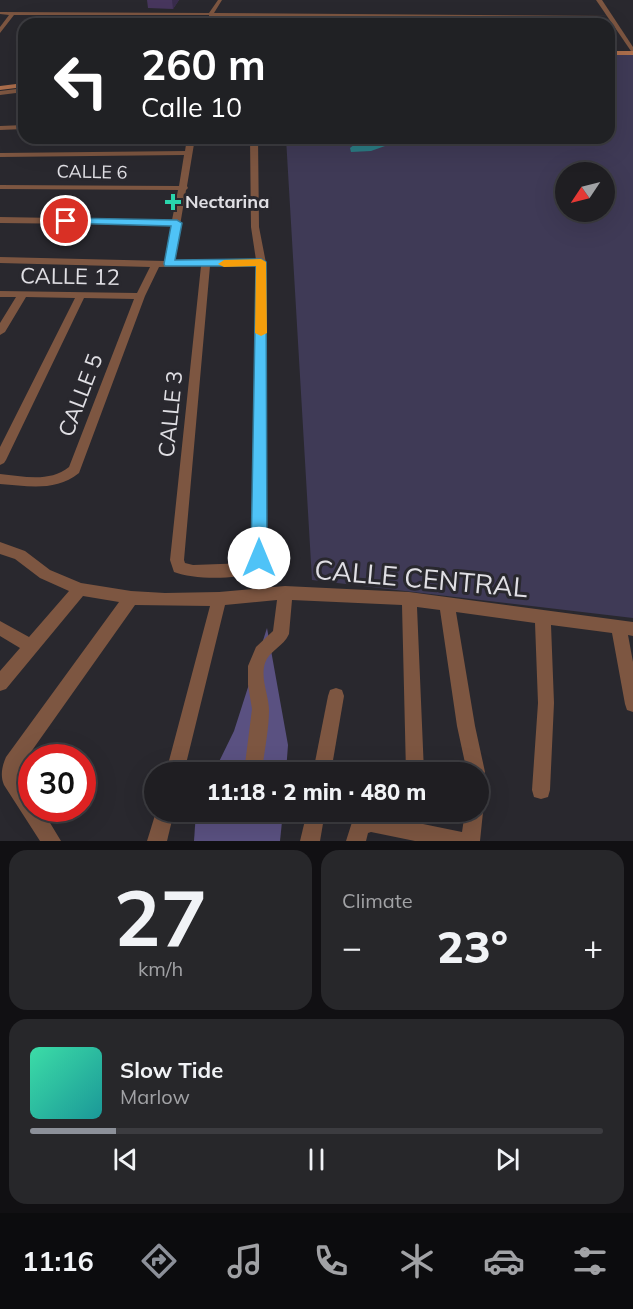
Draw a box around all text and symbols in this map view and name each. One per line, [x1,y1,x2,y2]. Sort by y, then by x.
text: 260 m [141,38,266,91]
icon: left [42,42,120,120]
text: Calle 10 [141,90,242,124]
street label: CALLE 6 [56,159,128,184]
north arrow [555,162,615,222]
map controls [555,162,615,222]
place label: Nectarina [185,190,269,213]
pin [40,195,91,246]
marker: Nectarina [166,195,180,209]
icon: arrive [49,204,82,237]
street label: CALLE 12 [20,261,120,291]
street label: CALLE 5 [51,350,109,440]
street label: CALLE 3 [152,369,188,459]
position arrow [227,526,291,590]
street label: CALLE CENTRAL [313,552,529,604]
speed limit sign: 30 [18,744,96,822]
text: 11:18 · 2 min · 480 m [207,778,426,806]
text: 27 [114,868,207,966]
text: Climate [342,888,413,913]
text: 23° [437,918,508,974]
text: − [342,926,362,967]
text: + [583,926,603,967]
text: km/h [138,956,183,981]
text: Slow Tide [120,1056,223,1084]
text: Marlow [120,1084,190,1109]
icon: previous [109,1143,142,1176]
icon: pause [300,1143,333,1176]
icon: next [491,1143,524,1176]
icon: directions [138,1240,180,1282]
icon: music [224,1240,266,1282]
icon: phone [310,1240,352,1282]
icon: climate [396,1240,438,1282]
icon: car [483,1240,525,1282]
icon: filters [569,1240,611,1282]
text: 11:16 [22,1244,94,1278]

